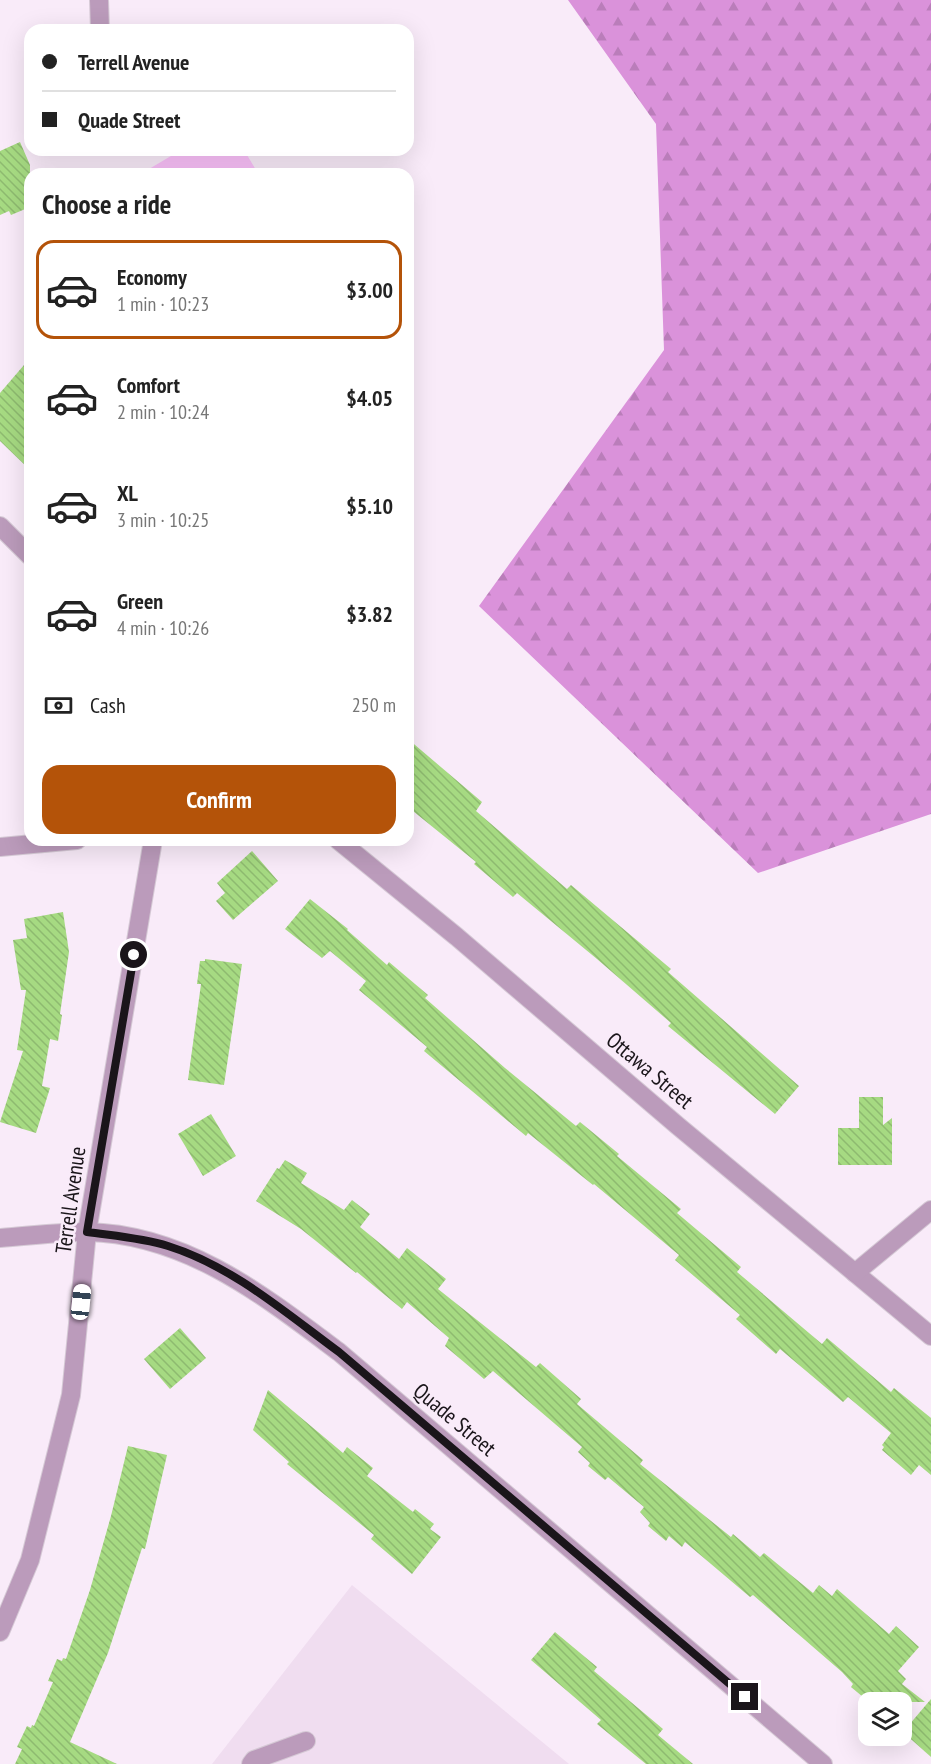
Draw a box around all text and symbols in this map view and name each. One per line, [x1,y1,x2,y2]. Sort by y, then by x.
text: Terrell Avenue [78,48,189,76]
text: Quade Street [78,106,181,134]
text: Choose a ride [42,187,171,221]
icon: car [45,263,99,317]
text: Economy [117,263,187,291]
text: $3.00 [346,276,393,304]
text: 1 min · 10:23 [117,291,209,317]
icon: car [45,371,99,425]
text: Comfort [117,371,180,399]
text: $4.05 [346,384,393,412]
text: 2 min · 10:24 [117,399,209,425]
icon: car [45,479,99,533]
text: XL [117,479,138,507]
text: $5.10 [346,492,393,520]
text: 3 min · 10:25 [117,507,209,533]
icon: car [45,587,99,641]
text: Green [117,587,163,615]
text: $3.82 [346,600,393,628]
text: 4 min · 10:26 [117,615,209,641]
icon: cash [42,689,75,722]
text: Cash [90,691,126,719]
text: 250 m [352,692,396,718]
button: Confirm [42,765,396,834]
route start [120,941,147,968]
street label: Ottawa Street [601,1026,699,1114]
street label: Terrell Avenue [49,1145,91,1255]
car [70,1283,92,1321]
street label: Quade Street [408,1376,502,1462]
route end [731,1683,758,1710]
map controls [858,1692,912,1746]
button: layers [858,1692,912,1746]

